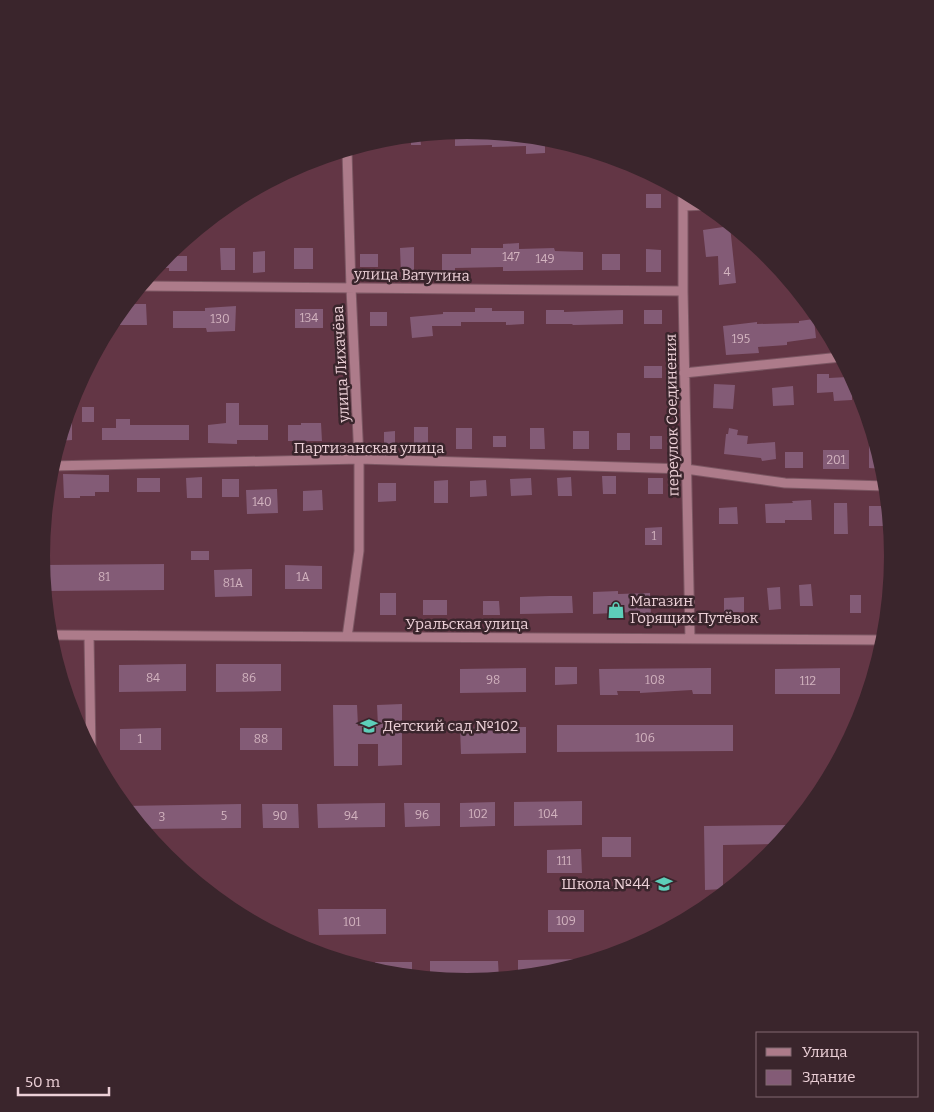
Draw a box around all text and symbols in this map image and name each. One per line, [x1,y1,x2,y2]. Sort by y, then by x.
house number: 147 [502,250,520,264]
house number: 149 [536,252,554,266]
street label: улица Ватутина [353,265,470,285]
house number: 4 [723,265,731,279]
street label: улица Лихачёва [329,305,353,424]
house number: 134 [300,311,318,325]
house number: 130 [210,312,230,326]
house number: 195 [732,332,750,346]
street label: переулок Соединения [662,334,682,496]
street label: Партизанская улица [294,439,444,457]
house number: 201 [826,453,846,467]
house number: 140 [252,495,272,509]
house number: 1 [652,529,657,543]
house number: 81 [98,570,110,584]
house number: 1А [296,570,310,584]
house number: 81А [223,576,244,590]
place label: Магазин Горящих Путёвок [630,592,759,627]
shop icon: Магазин Горящих Путёвок [606,600,626,620]
street label: Уральская улица [406,615,528,633]
house number: 84 [146,671,160,685]
house number: 86 [242,671,256,685]
house number: 98 [486,673,500,687]
house number: 108 [645,673,665,687]
house number: 112 [800,674,816,688]
school or university icon: Детский сад №102 [359,716,379,736]
place label: Детский сад №102 [383,717,518,735]
house number: 106 [635,731,655,745]
house number: 1 [138,732,143,746]
house number: 88 [254,732,268,746]
house number: 102 [468,807,488,821]
house number: 104 [538,807,558,821]
house number: 96 [415,808,429,822]
house number: 5 [221,809,227,823]
house number: 90 [273,809,287,823]
house number: 94 [344,809,358,823]
house number: 3 [159,810,166,824]
house number: 111 [557,854,571,868]
school or university icon: Школа №44 [654,874,674,894]
place label: Школа №44 [561,875,650,893]
house number: 109 [556,914,576,928]
house number: 101 [343,915,361,929]
legend [756,1032,919,1097]
text: Улица [802,1043,848,1061]
scale bar [18,1064,109,1096]
text: Здание [802,1068,856,1086]
text: 50 m [25,1073,61,1091]

